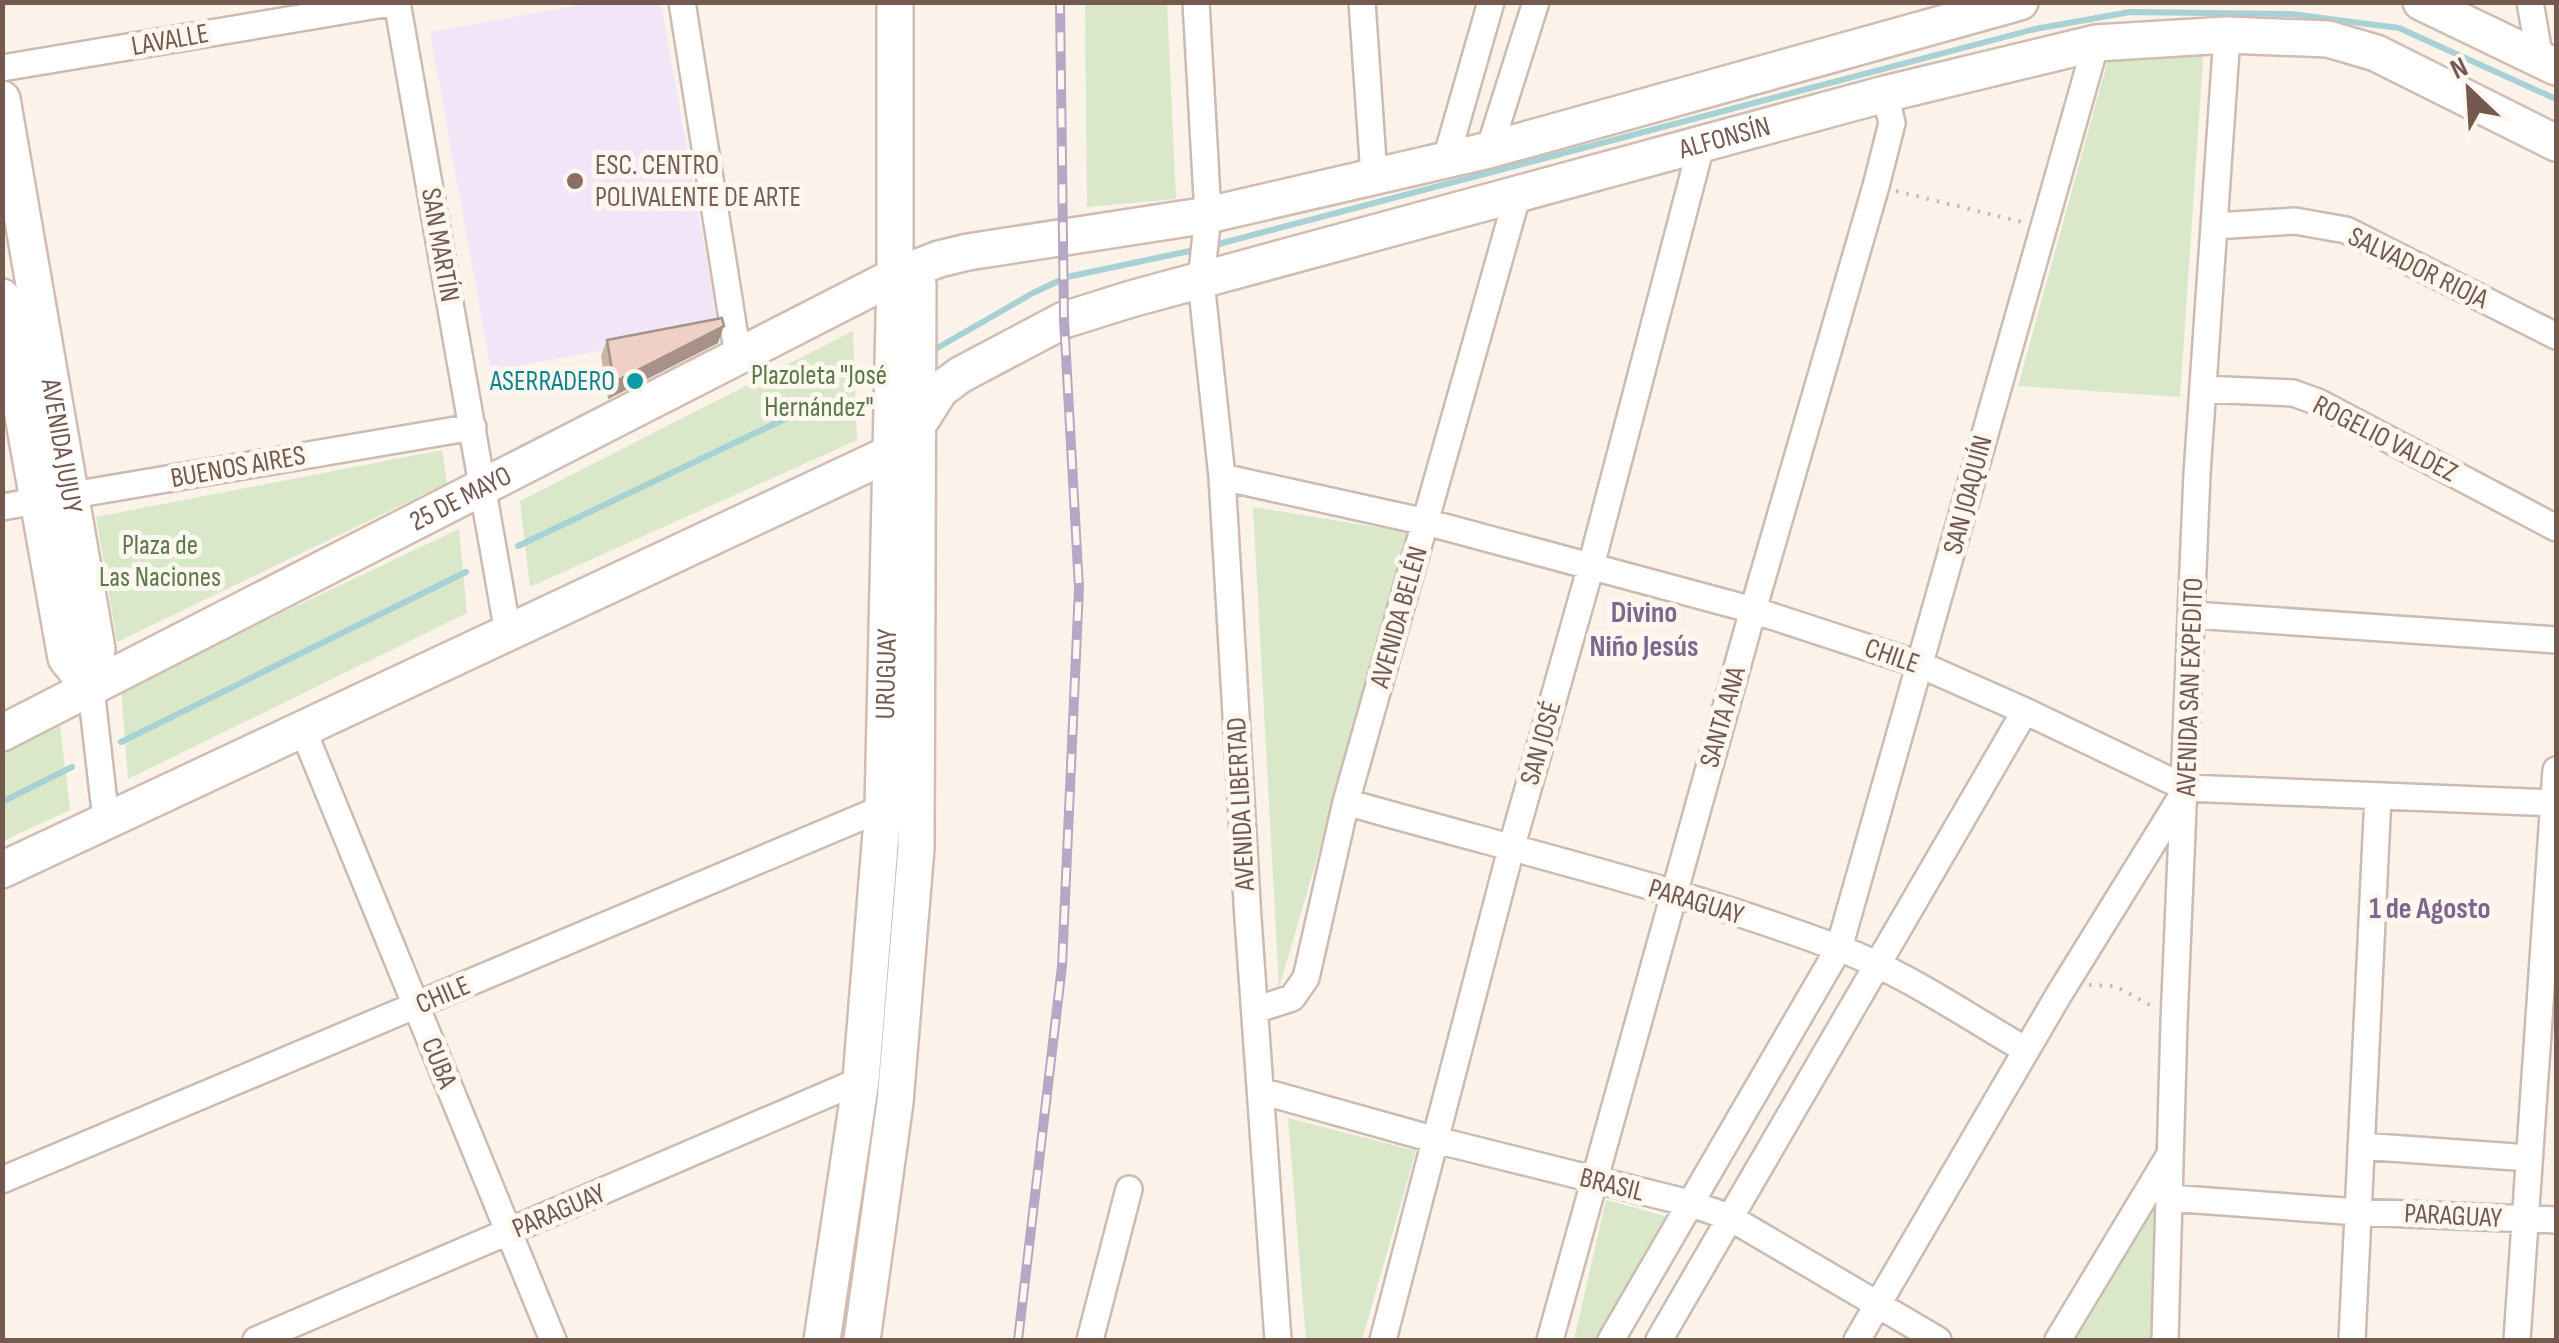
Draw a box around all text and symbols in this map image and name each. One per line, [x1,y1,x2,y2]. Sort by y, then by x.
street label: LAVALLE [129,17,211,63]
north arrow [2419,40,2519,140]
text: N [2445,51,2473,87]
street label: ALFONSÍN [1674,109,1774,166]
place label: ESC. CENTRO POLIVALENTE DE ARTE [595,149,801,214]
marker: ESC. CENTRO POLIVALENTE DE ARTE [564,170,586,192]
street label: SAN MARTÍN [414,185,466,305]
street label: SALVADOR RIOJA [2343,220,2494,317]
park label: Plazoleta "José Hernández" [751,359,887,424]
place label: ASERRADERO [489,365,615,398]
marker: ASERRADERO [624,370,646,392]
street label: AVENIDA JUJUY [34,375,90,516]
street label: ROGELIO VALDEZ [2307,389,2463,490]
street label: SAN JOAQUÍN [1936,432,2000,558]
street label: BUENOS AIRES [168,439,308,495]
street label: 25 DE MAYO [404,459,517,538]
park label: Plaza de Las Naciones [99,529,221,594]
street label: AVENIDA BELÉN [1363,543,1435,692]
street label: AVENIDA SAN EXPEDITO [2170,577,2210,798]
district label: Divino Niño Jesús [1590,595,1698,665]
street label: URUGUAY [869,628,904,720]
street label: CHILE [1860,631,1924,681]
street label: SANTA ANA [1693,662,1753,771]
street label: SAN JOSÉ [1513,697,1569,789]
street label: AVENIDA LIBERTAD [1220,716,1262,893]
street label: PARAGUAY [1644,872,1748,932]
district label: 1 de Agosto [2369,891,2491,927]
street label: CHILE [411,969,475,1021]
street label: CUBA [414,1033,464,1094]
street label: BRASIL [1576,1161,1648,1209]
street label: PARAGUAY [508,1177,611,1245]
street label: PARAGUAY [2403,1197,2503,1235]

